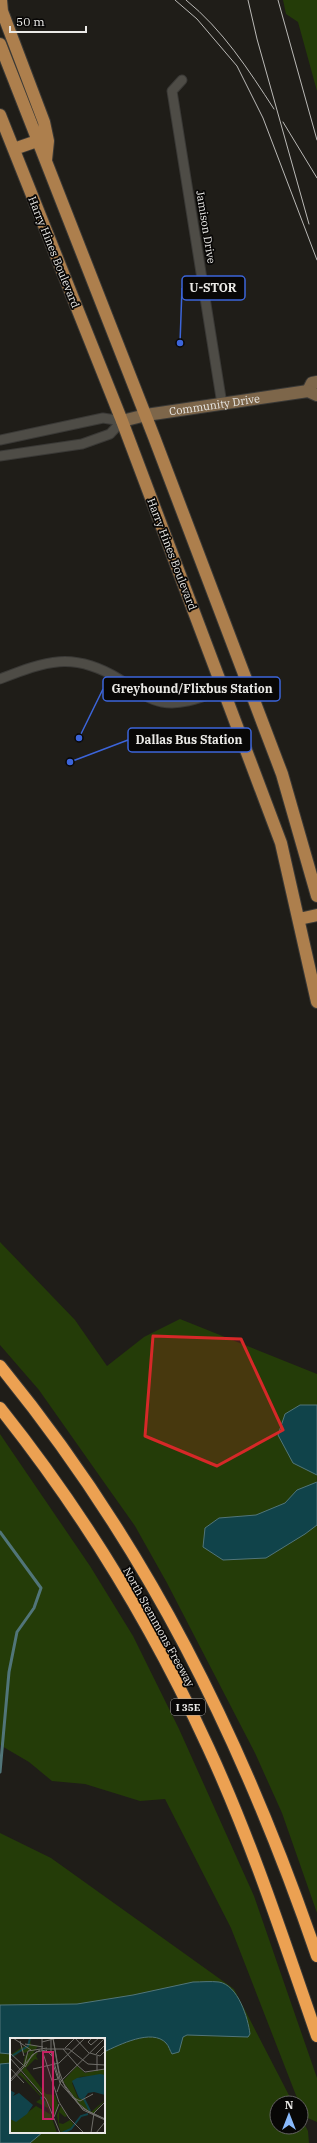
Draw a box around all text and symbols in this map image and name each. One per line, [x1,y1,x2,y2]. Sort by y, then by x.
scale bar [10,8,86,34]
text: 50 m [16,14,45,29]
street label: Jamison Drive [193,189,219,265]
street label: Harry Hines Boulevard [25,194,83,310]
callout: U-STOR [182,276,245,300]
text: U-STOR [189,280,237,295]
street label: Community Drive [168,391,261,418]
street label: Harry Hines Boulevard [144,496,200,612]
callout: Greyhound/Flixbus Station [103,677,280,701]
text: Greyhound/Flixbus Station [111,681,273,696]
callout: Dallas Bus Station [128,728,251,752]
text: Dallas Bus Station [136,732,242,747]
street label: North Stemmons Freeway [120,1565,198,1689]
road number: I 35E [171,1699,205,1715]
inset map [10,2038,105,2133]
north arrow [269,2095,309,2135]
text: N [285,2098,294,2112]

